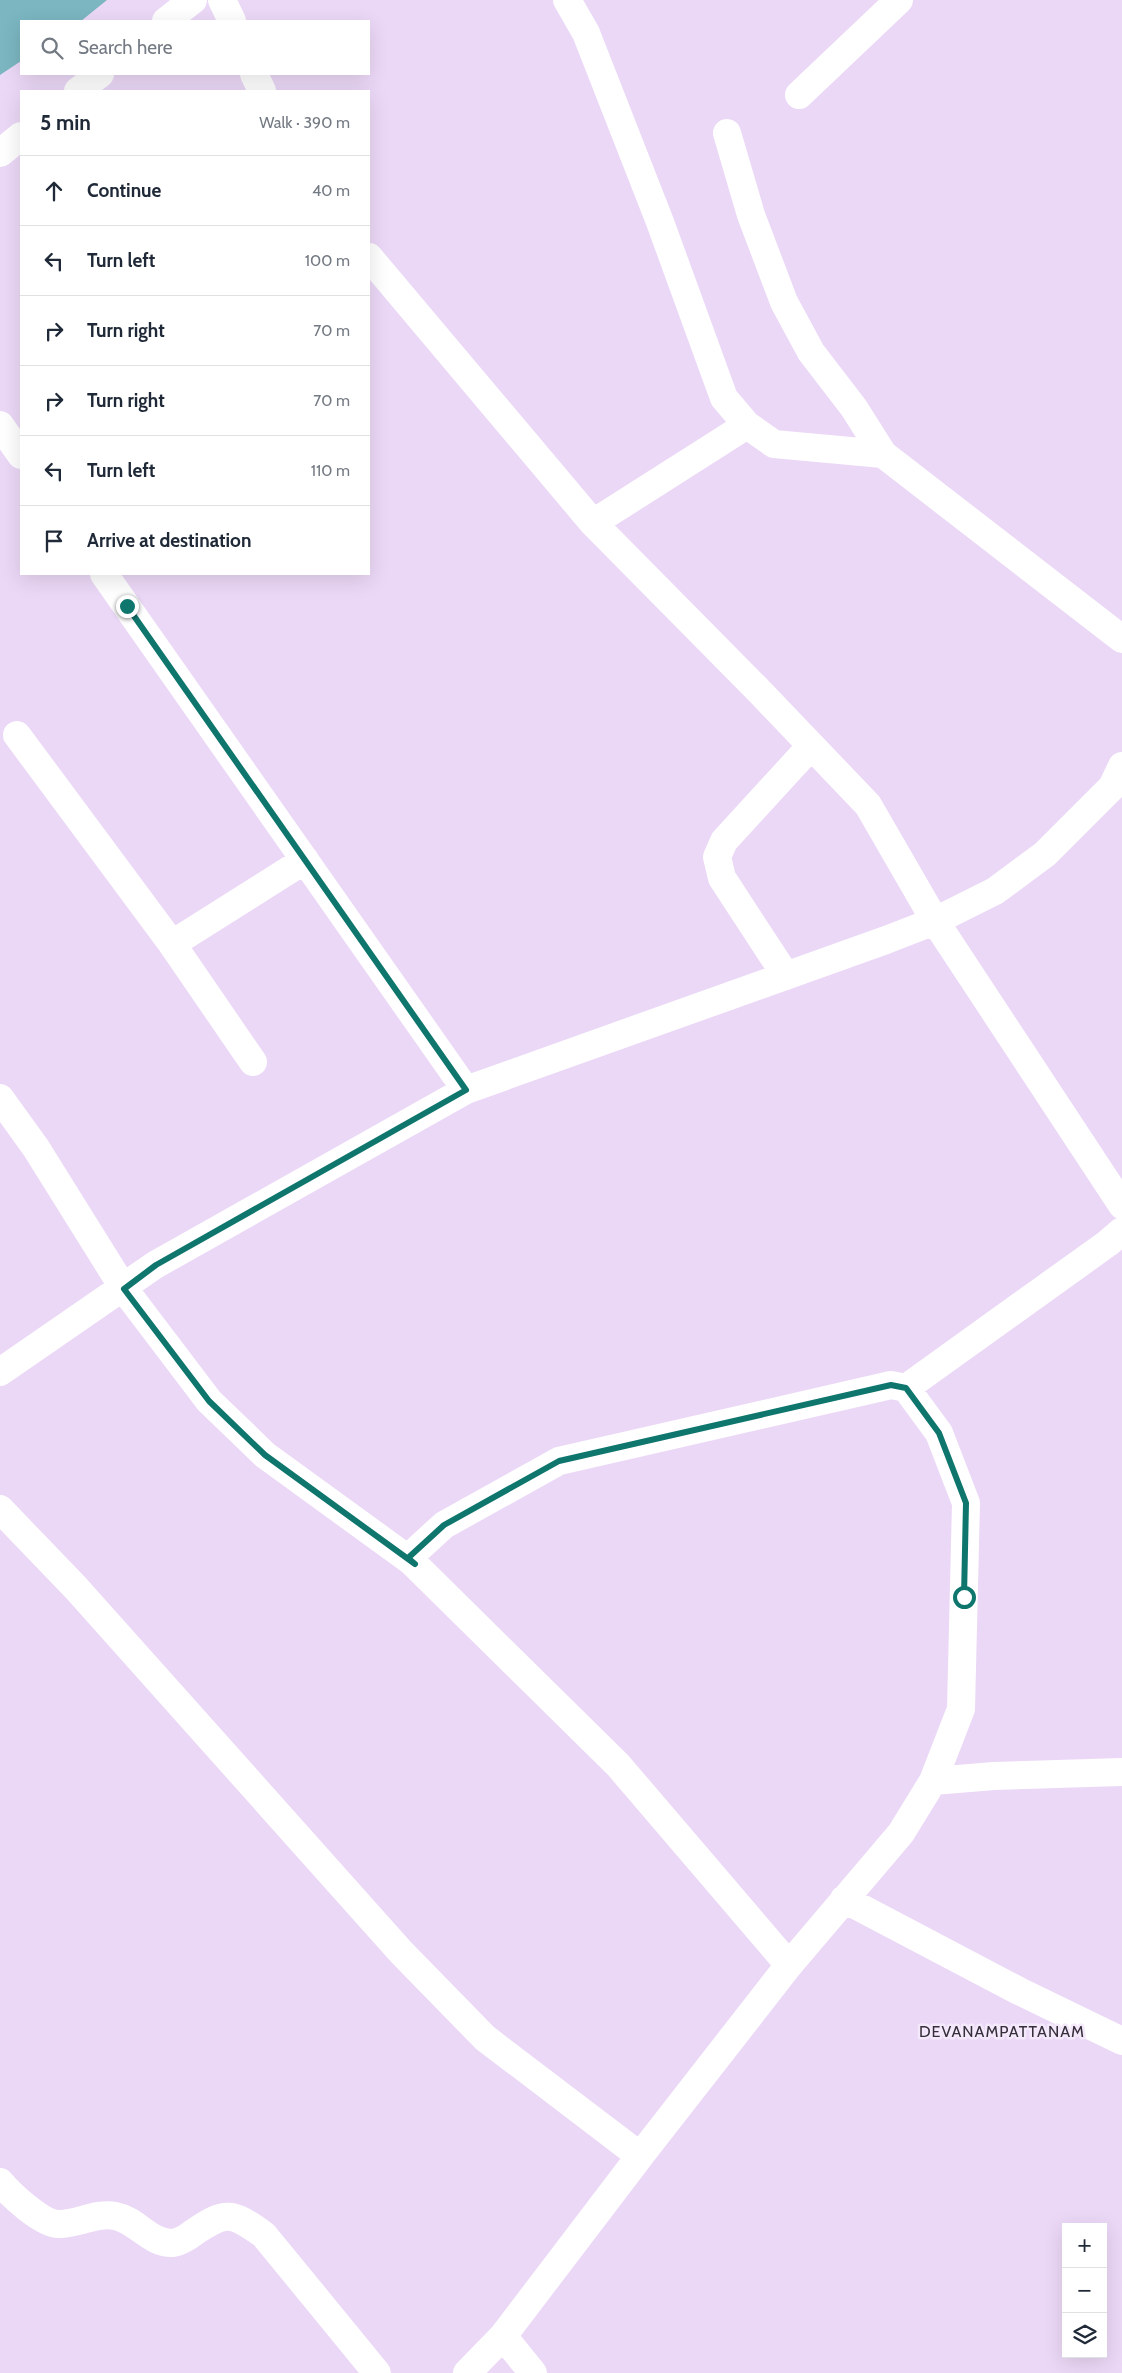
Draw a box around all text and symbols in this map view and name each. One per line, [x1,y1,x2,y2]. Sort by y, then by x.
search box [20,20,370,75]
icon: search [38,34,66,62]
text: Search here [78,36,172,59]
text: 5 min [40,110,91,135]
text: Walk · 390 m [259,113,350,132]
icon: ahead [40,177,68,205]
text: Continue [87,179,161,202]
text: 40 m [312,181,350,200]
icon: left [40,247,68,275]
text: Turn left [87,249,155,272]
text: 100 m [305,251,350,270]
icon: right [40,317,68,345]
text: Turn right [87,319,165,342]
text: 70 m [313,321,350,340]
icon: right [40,387,68,415]
text: Turn right [87,389,165,412]
text: 70 m [313,391,350,410]
icon: left [40,457,68,485]
text: Turn left [87,459,155,482]
text: 110 m [311,461,350,480]
icon: arrive [40,527,68,555]
text: Arrive at destination [87,529,251,552]
route end [116,595,139,618]
route start [953,1586,976,1609]
district label: DEVANAMPATTANAM [919,2022,1085,2041]
map controls [1062,2223,1107,2358]
button: + [1062,2223,1107,2268]
button: − [1062,2268,1107,2313]
button: layers [1062,2313,1107,2358]

